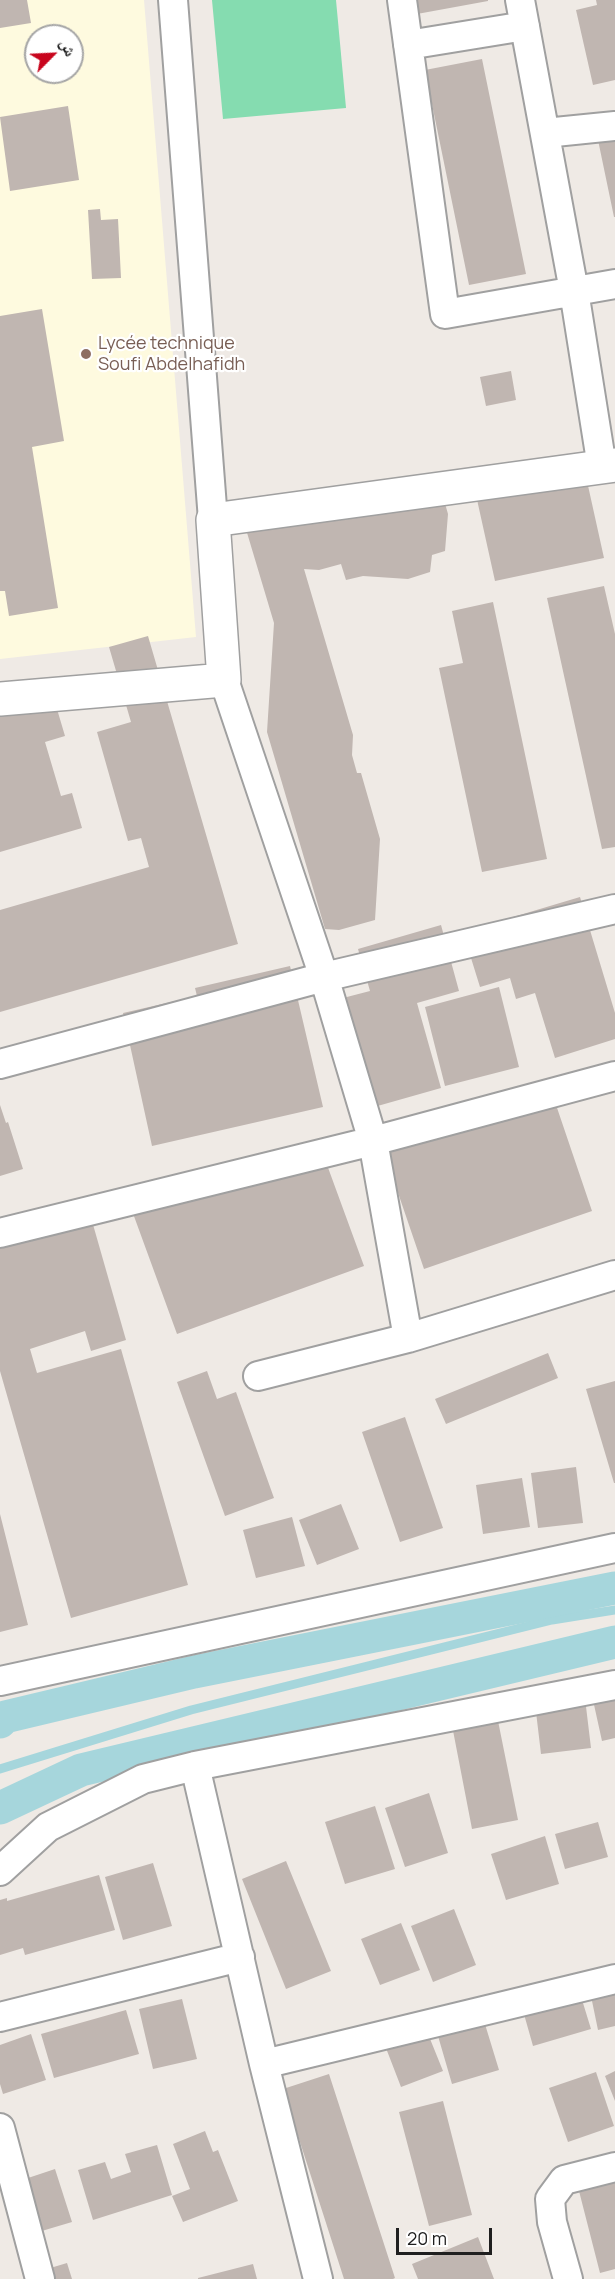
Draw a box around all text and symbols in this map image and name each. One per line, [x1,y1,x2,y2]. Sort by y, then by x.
north arrow [24,24,84,84]
text: ش [55,35,82,60]
place label: Lycée technique Soufi Abdelhafidh [98,333,245,376]
marker: Lycée technique Soufi Abdelhafidh [79,347,93,361]
scale bar [399,2216,495,2254]
text: 20 m [407,2226,447,2250]

